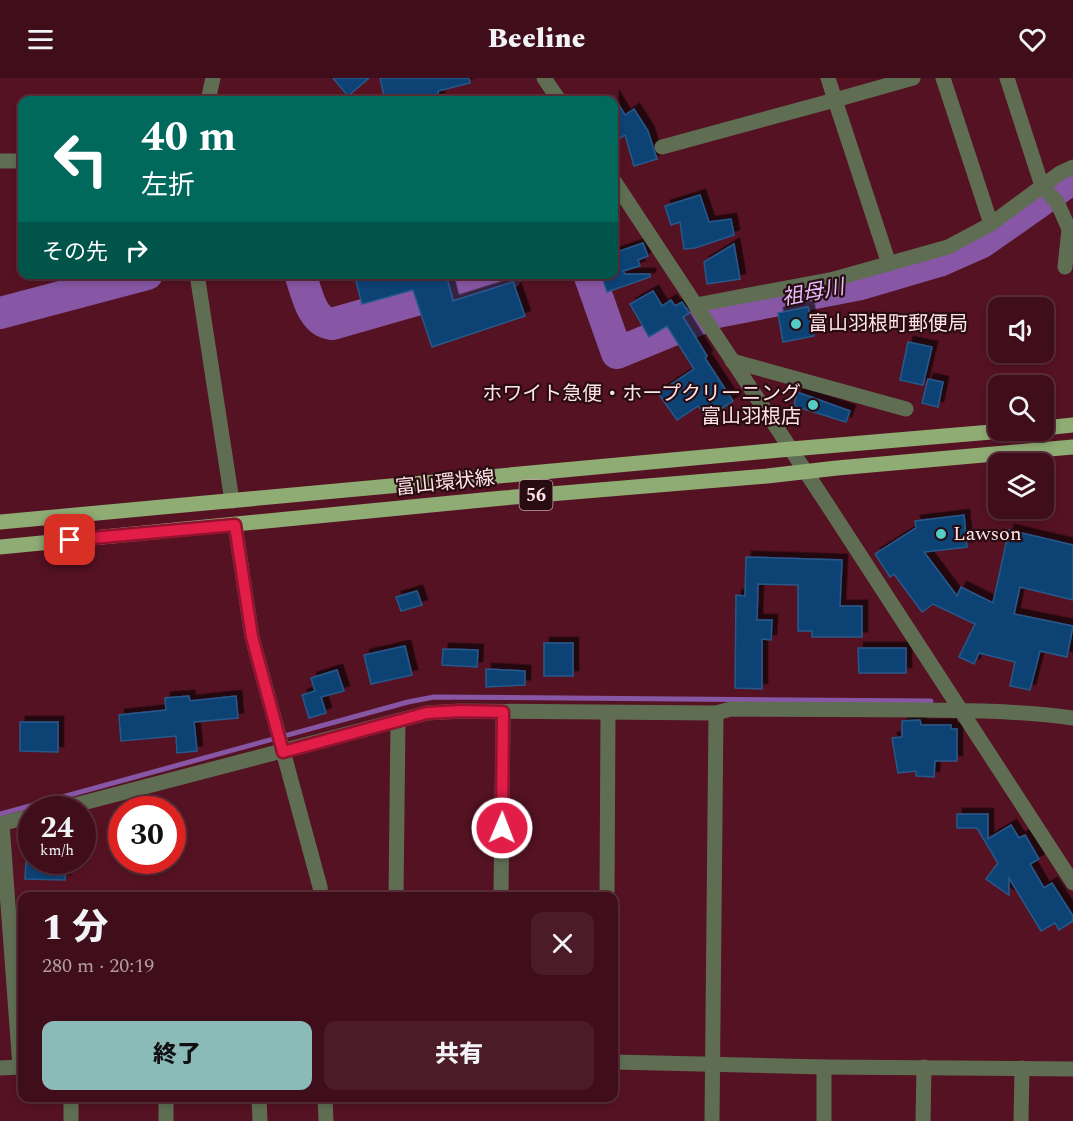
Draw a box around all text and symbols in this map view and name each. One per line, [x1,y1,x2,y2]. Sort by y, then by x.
text: Beeline [488,18,585,60]
icon: menu [24,23,57,56]
icon: heart [1016,23,1049,56]
text: 40 m [141,106,236,169]
icon: left [42,120,120,198]
text: 左折 [141,165,195,207]
icon: right [120,234,153,267]
text: その先 [42,236,108,269]
water label: 祖母川 [779,271,849,315]
map controls [988,297,1054,519]
button: sound [988,297,1054,363]
place label: 富山羽根町郵便局 [808,309,968,339]
marker: 富山羽根町郵便局 [789,317,803,331]
button: search [988,375,1054,441]
place label: ホワイト急便・ホープクリーニング 富山羽根店 [482,379,801,432]
marker: ホワイト急便・ホープクリーニング 富山羽根店 [806,398,820,412]
button: layers [988,453,1054,519]
street label: 富山環状線 [394,463,496,503]
road number: 56 [520,480,552,510]
pin [44,514,95,565]
place label: Lawson [953,519,1022,549]
icon: arrive [53,523,86,556]
marker: Lawson [934,527,948,541]
speed limit sign: 30 [108,796,186,874]
position arrow [470,796,534,860]
text: 24 [40,805,74,851]
text: km/h [40,839,74,862]
text: 1 分 [42,901,109,956]
button: close [531,912,594,975]
text: 280 m · 20:19 [42,951,154,981]
button: 終了 [42,1021,312,1090]
button: 共有 [324,1021,594,1090]

